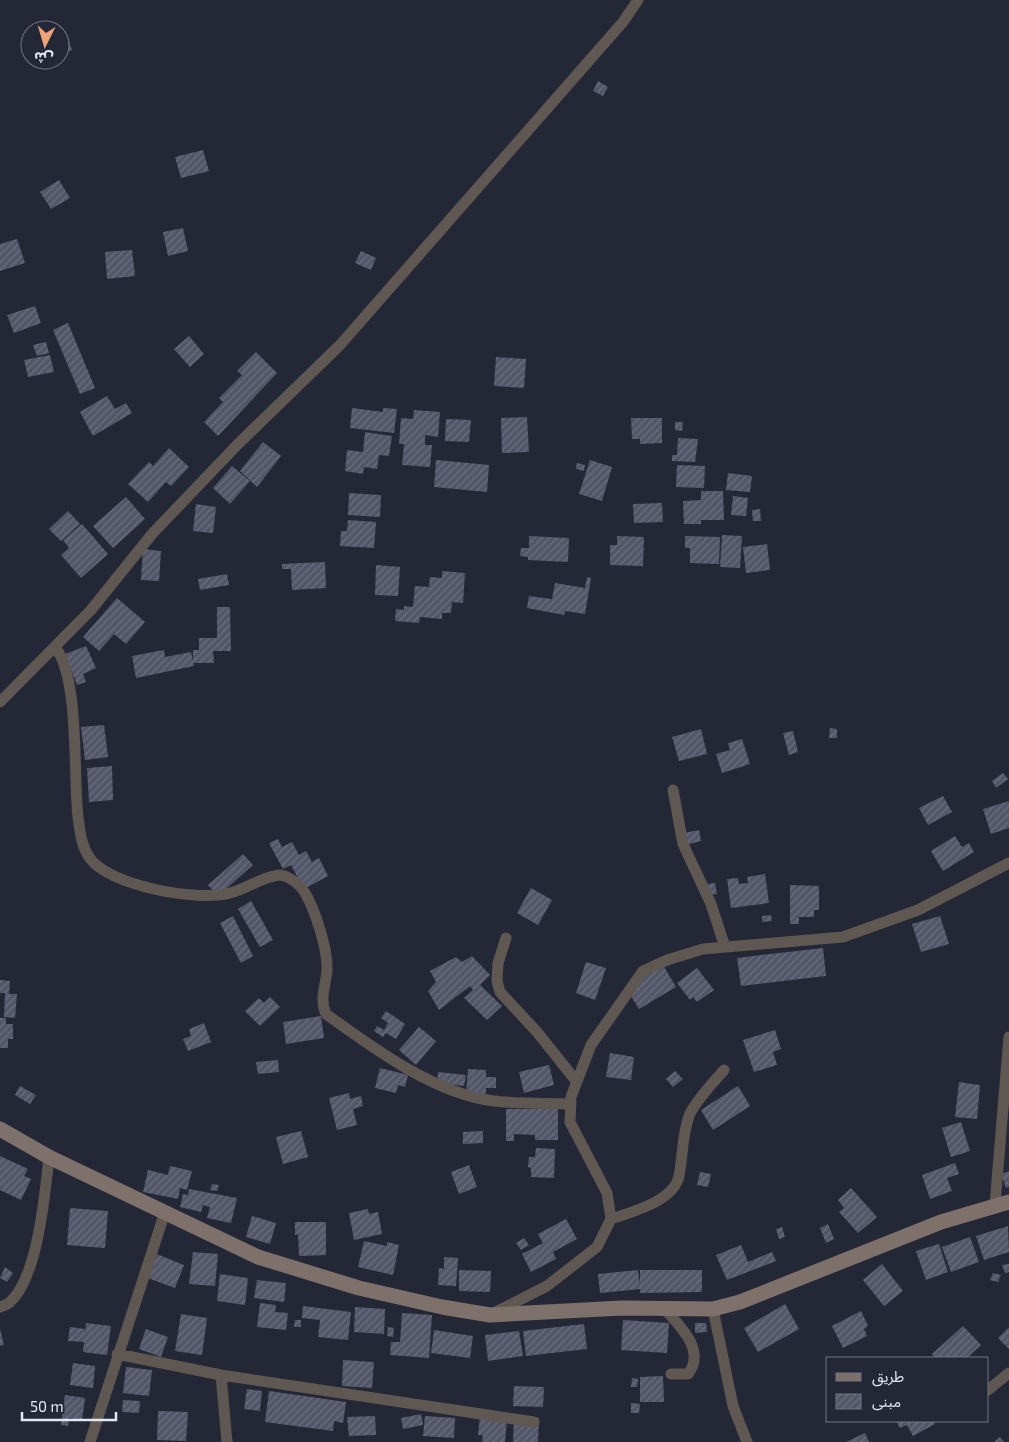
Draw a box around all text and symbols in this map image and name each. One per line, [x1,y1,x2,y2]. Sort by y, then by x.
north arrow [20,20,70,70]
text: ش [34,49,54,68]
legend [826,1357,989,1422]
text: طريق [872,1367,904,1387]
scale bar [22,1390,116,1422]
text: مبنى [872,1392,901,1411]
text: 50 m [30,1397,64,1415]

